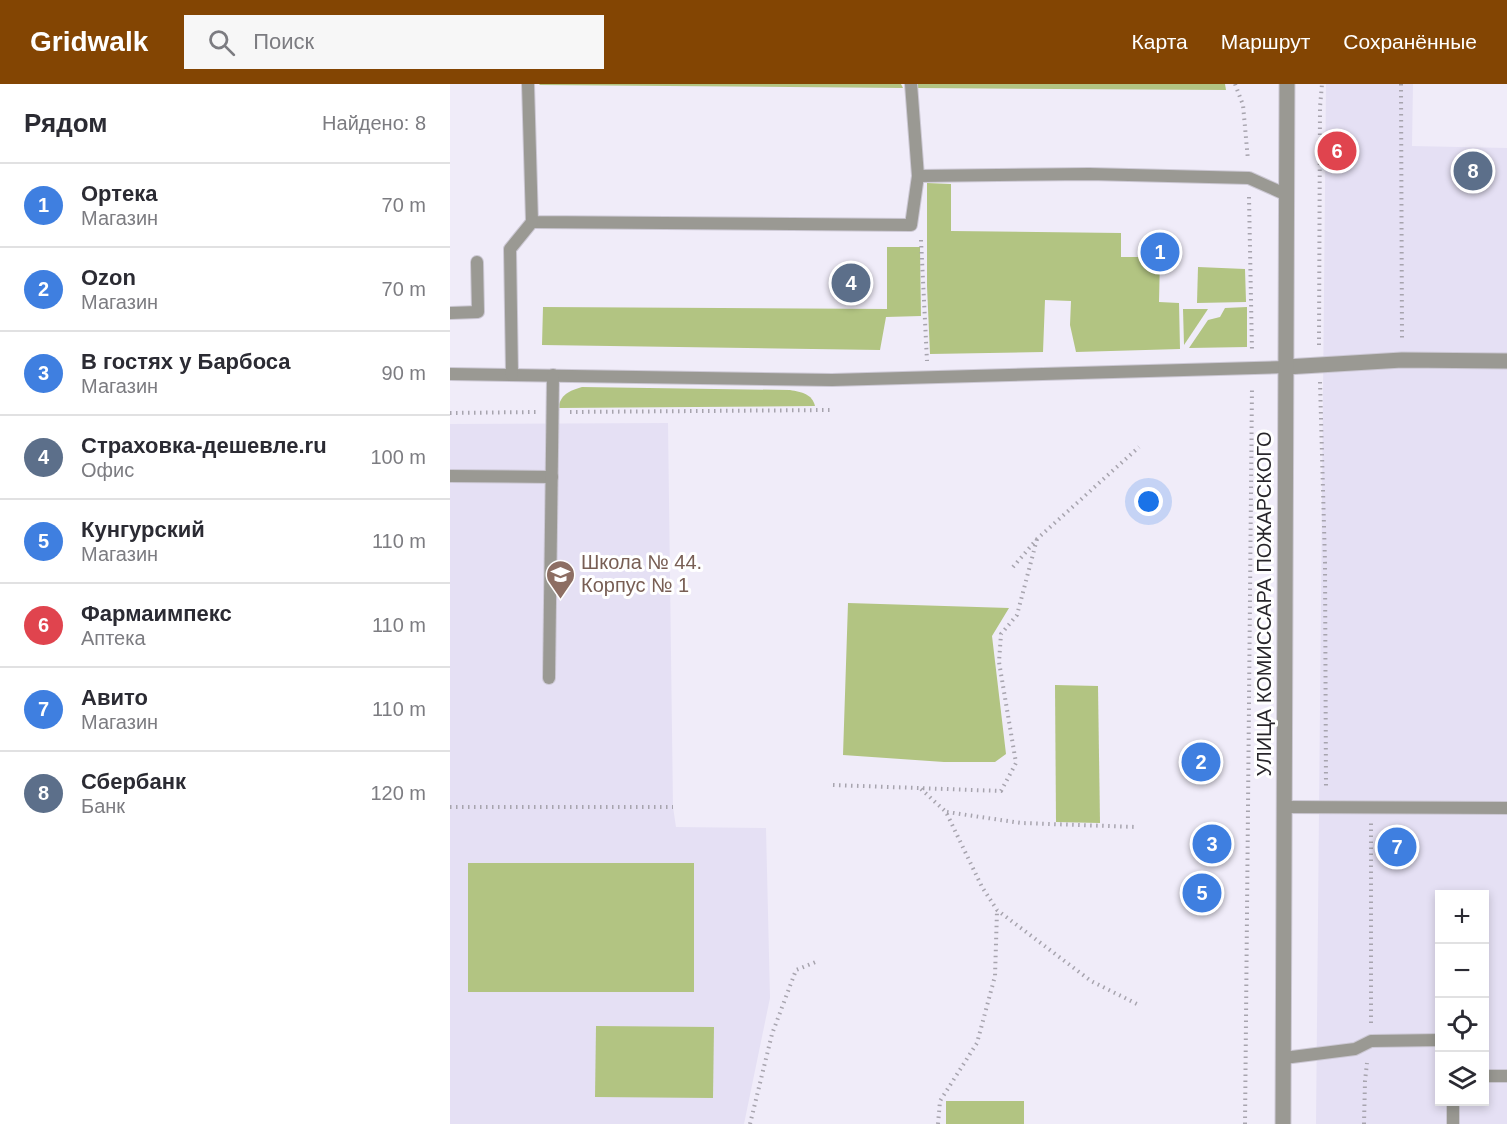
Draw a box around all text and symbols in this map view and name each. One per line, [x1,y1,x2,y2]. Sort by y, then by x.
search box [184,15,604,69]
text: Gridwalk [30,26,148,57]
icon: search [205,26,238,59]
text: Поиск [253,29,314,54]
text: Карта [1132,30,1188,53]
text: Маршрут [1221,30,1310,53]
text: Сохранённые [1343,30,1477,53]
text: Рядом [24,108,107,138]
text: Найдено: 8 [322,112,426,134]
pin: 6 [1318,128,1356,174]
pin: 8 [1454,148,1492,194]
text: Ортека [81,181,158,206]
text: 1 [38,194,49,216]
text: 70 m [382,194,426,216]
text: Магазин [81,207,158,229]
pin: 1 [1140,230,1180,274]
pin: 4 [832,260,870,306]
text: Ozon [81,265,136,290]
text: 2 [38,278,49,300]
text: 70 m [382,278,426,300]
text: Магазин [81,291,158,313]
text: В гостях у Барбоса [81,349,291,374]
text: 3 [38,362,49,384]
text: 90 m [382,362,426,384]
text: Магазин [81,375,158,397]
street label: УЛИЦА КОМИССАРА ПОЖАРСКОГО [1253,431,1275,777]
text: Страховка-дешевле.ru [81,433,327,458]
text: 4 [38,446,49,468]
text: 100 m [370,446,426,468]
text: Офис [81,459,134,481]
your location [1134,487,1163,516]
text: Кунгурский [81,517,205,542]
text: 5 [38,530,49,552]
text: 110 m [372,530,426,552]
text: Магазин [81,543,158,565]
place label: Школа № 44. Корпус № 1 [581,551,702,596]
school or university icon: Школа № 44. Корпус № 1 [544,558,576,600]
text: Фармаимпекс [81,601,232,626]
text: 6 [38,614,49,636]
text: 110 m [372,614,426,636]
text: Аптека [81,627,146,649]
text: Авито [81,685,148,710]
text: 7 [38,698,49,720]
text: 110 m [372,698,426,720]
text: Магазин [81,711,158,733]
pin: 2 [1182,740,1221,784]
text: Сбербанк [81,769,186,794]
text: 8 [38,782,49,804]
text: 120 m [370,782,426,804]
text: Банк [81,795,125,817]
pin: 3 [1192,822,1232,867]
pin: 7 [1378,824,1416,870]
pin: 5 [1182,870,1221,916]
map controls [1435,890,1489,1106]
button: + [1435,890,1489,944]
button: − [1435,944,1489,998]
button: locate [1435,998,1489,1052]
button: layers [1435,1052,1489,1106]

